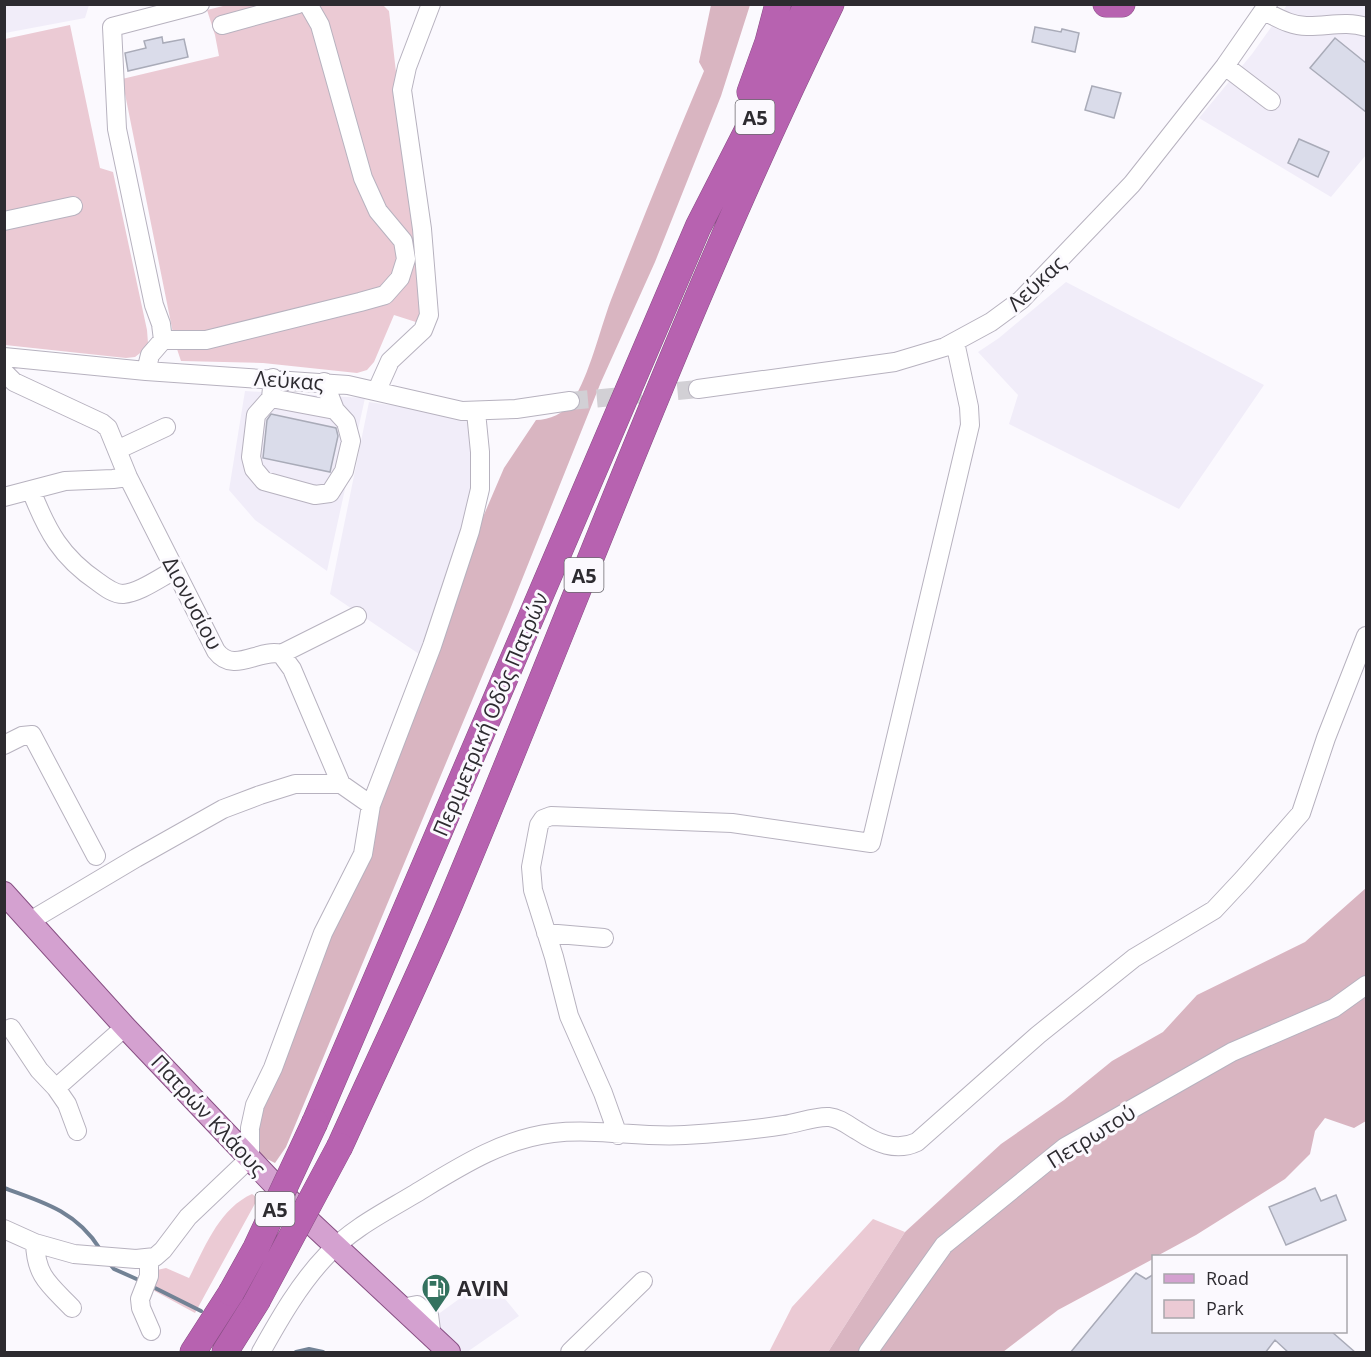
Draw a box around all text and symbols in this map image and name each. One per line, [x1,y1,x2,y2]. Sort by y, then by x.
road number: Α5 [736,100,774,134]
street label: Λεύκας [1001,249,1071,317]
street label: Λεύκας [253,364,325,396]
street label: Διονυσίου [157,552,229,654]
road number: Α5 [564,558,604,592]
street label: Περιμετρική Οδός Πατρών [426,588,554,840]
street label: Πατρών Κλάους [145,1048,273,1182]
street label: Πετρωτού [1041,1098,1141,1174]
road number: Α5 [256,1192,294,1226]
legend [1152,1255,1347,1333]
text: Road [1206,1266,1249,1290]
fuel station icon: AVIN [420,1272,452,1314]
place label: AVIN [457,1274,509,1302]
text: Park [1206,1296,1244,1320]

